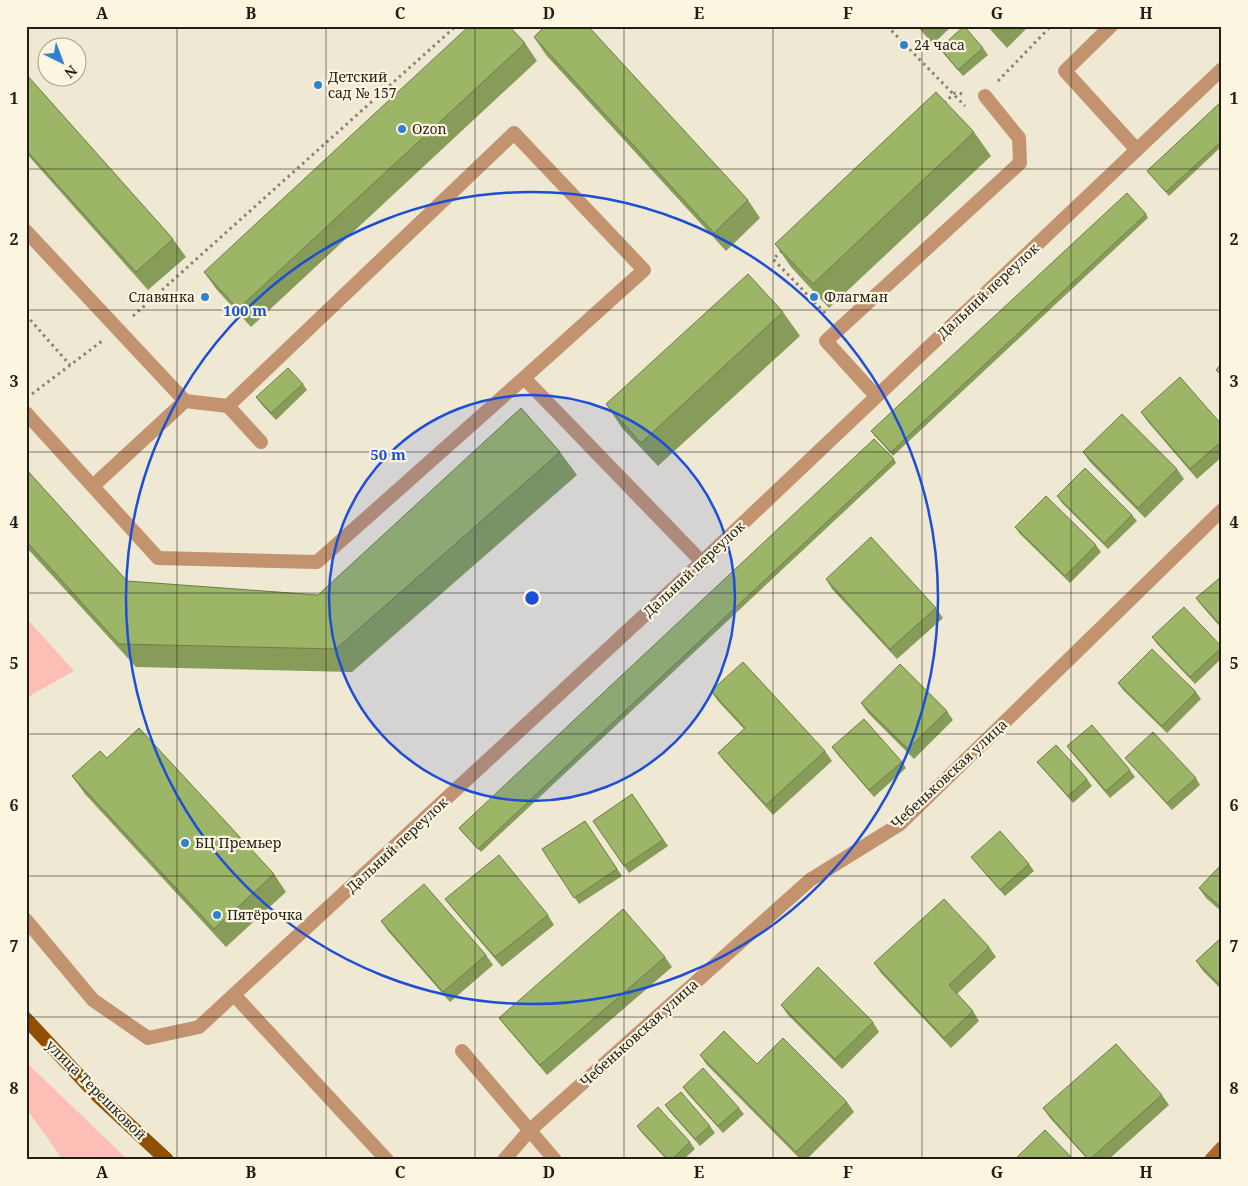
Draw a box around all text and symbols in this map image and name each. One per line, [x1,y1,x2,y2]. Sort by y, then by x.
text: A [96,2,109,24]
text: B [246,2,257,24]
text: C [395,2,406,24]
text: D [543,2,555,24]
text: E [694,2,704,24]
text: F [843,2,853,24]
text: G [991,2,1003,24]
text: H [1139,2,1153,24]
place label: 24 часа [914,35,965,54]
north arrow [38,38,88,88]
marker: 24 часа [898,39,910,51]
text: N [61,61,81,83]
place label: Детский сад № 157 [328,67,397,102]
marker: Детский сад № 157 [312,79,324,91]
text: 1 [9,87,19,109]
text: 1 [1229,87,1239,109]
place label: Ozon [412,119,447,138]
marker: Ozon [396,123,408,135]
text: 2 [9,228,19,250]
text: 2 [1229,228,1239,250]
street label: Дальний переулок [933,238,1043,343]
place label: Славянка [128,287,195,306]
place label: Флагман [824,287,888,306]
marker: Славянка [199,291,211,303]
marker: Флагман [808,291,820,303]
text: 100 m [223,300,267,320]
text: 3 [9,370,19,392]
text: 3 [1229,370,1239,392]
text: 50 m [370,444,406,464]
text: 4 [9,511,19,533]
text: 4 [1229,511,1239,533]
street label: Дальний переулок [639,516,749,621]
centre of rings [523,589,541,607]
text: 5 [9,652,19,674]
text: 5 [1229,652,1239,674]
street label: Чебеньковская улица [886,715,1011,833]
street label: Дальний переулок [342,792,452,897]
text: 6 [9,794,19,816]
text: 6 [1229,794,1239,816]
place label: БЦ Премьер [195,833,281,852]
marker: БЦ Премьер [179,837,191,849]
place label: Пятёрочка [227,905,303,924]
marker: Пятёрочка [211,909,223,921]
text: 7 [9,935,19,957]
text: 7 [1229,935,1239,957]
street label: Чебеньковская улица [576,974,702,1091]
street label: улица Терешковой [42,1035,151,1144]
text: 8 [9,1077,19,1099]
text: 8 [1229,1077,1239,1099]
text: A [96,1161,109,1183]
text: B [246,1161,257,1183]
text: C [395,1161,406,1183]
text: D [543,1161,555,1183]
text: E [694,1161,704,1183]
text: F [843,1161,853,1183]
text: G [991,1161,1003,1183]
text: H [1139,1161,1153,1183]

